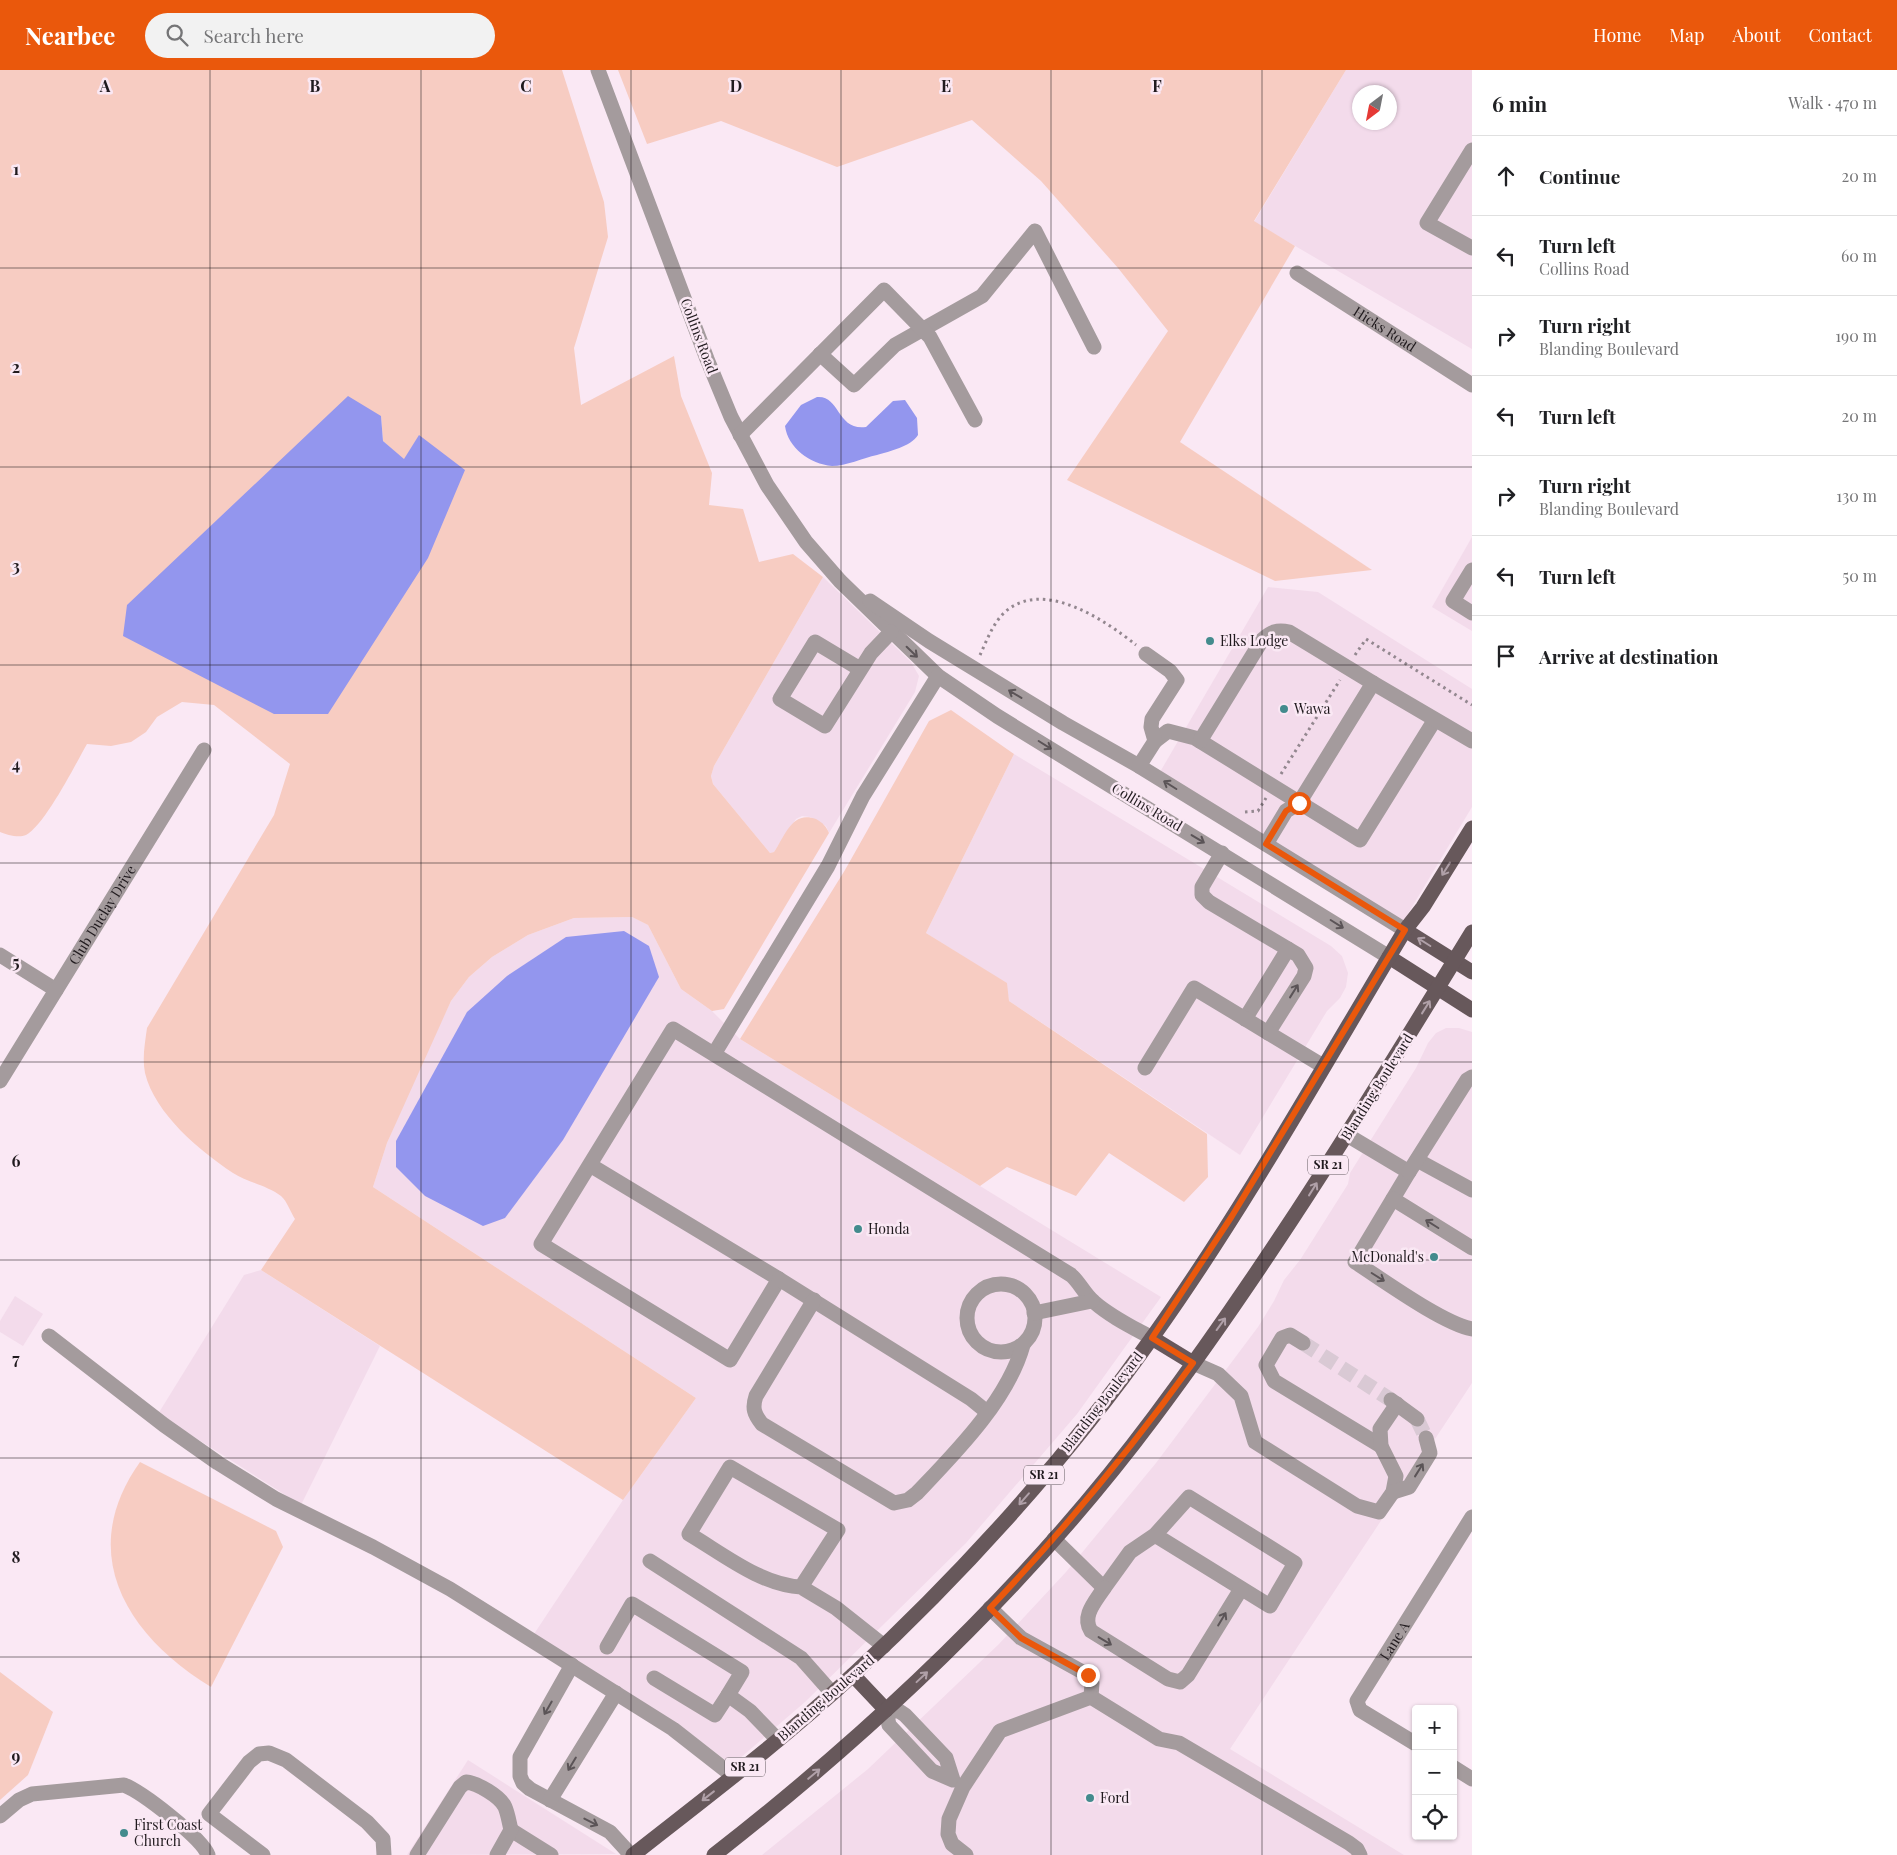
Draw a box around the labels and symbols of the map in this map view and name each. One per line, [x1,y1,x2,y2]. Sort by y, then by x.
text: A [99,75,111,96]
text: B [310,75,321,96]
text: C [520,75,532,96]
text: D [730,75,742,96]
text: E [941,75,951,96]
text: F [1152,75,1162,96]
north arrow [1352,85,1397,130]
text: 1 [13,158,19,179]
street label: Collins Road [676,295,723,376]
street label: Hicks Road [1350,302,1420,356]
text: 2 [12,356,20,377]
text: 3 [12,555,20,576]
place label: Elks Lodge [1220,631,1288,650]
marker: Elks Lodge [1204,635,1216,647]
one-way arrow [906,646,919,658]
one-way arrow [1008,688,1022,698]
place label: Wawa [1293,699,1331,718]
marker: Wawa [1278,703,1290,715]
one-way arrow [1037,740,1051,750]
text: 4 [12,753,20,774]
street label: Collins Road [1108,778,1186,835]
one-way arrow [1163,780,1177,791]
route start [1288,792,1311,815]
one-way arrow [1191,834,1205,844]
street label: Club Duclay Drive [64,861,140,968]
one-way arrow [1441,862,1451,876]
one-way arrow [1329,920,1343,930]
one-way arrow [1417,936,1431,946]
text: 5 [12,951,20,972]
one-way arrow [1289,985,1299,999]
one-way arrow [1422,1000,1432,1014]
street label: Blanding Boulevard [1336,1030,1417,1144]
text: 6 [12,1150,21,1171]
road number: SR 21 [1308,1156,1348,1174]
one-way arrow [1308,1183,1318,1197]
one-way arrow [1426,1218,1440,1228]
place label: Honda [868,1219,910,1238]
marker: Honda [852,1223,864,1235]
place label: McDonald's [1351,1247,1424,1266]
marker: McDonald's [1428,1251,1440,1263]
one-way arrow [1371,1272,1385,1282]
one-way arrow [1216,1317,1227,1331]
text: 7 [12,1348,20,1369]
street label: Blanding Boulevard [1056,1348,1147,1456]
one-way arrow [1414,1463,1424,1477]
road number: SR 21 [1024,1466,1064,1484]
one-way arrow [1018,1493,1029,1506]
text: 8 [12,1546,21,1567]
one-way arrow [1218,1613,1228,1627]
street label: Lane A [1375,1617,1414,1664]
one-way arrow [1098,1636,1112,1646]
street label: Blanding Boulevard [773,1650,878,1745]
route end [1077,1664,1100,1687]
one-way arrow [915,1671,928,1683]
one-way arrow [543,1700,553,1714]
text: 9 [12,1745,21,1766]
one-way arrow [566,1756,576,1770]
road number: SR 21 [725,1758,765,1776]
one-way arrow [807,1769,820,1780]
place label: Ford [1100,1788,1129,1807]
one-way arrow [702,1790,715,1801]
marker: Ford [1084,1792,1096,1804]
place label: First Coast Church [134,1815,203,1850]
one-way arrow [583,1818,598,1827]
marker: First Coast Church [118,1827,130,1839]

